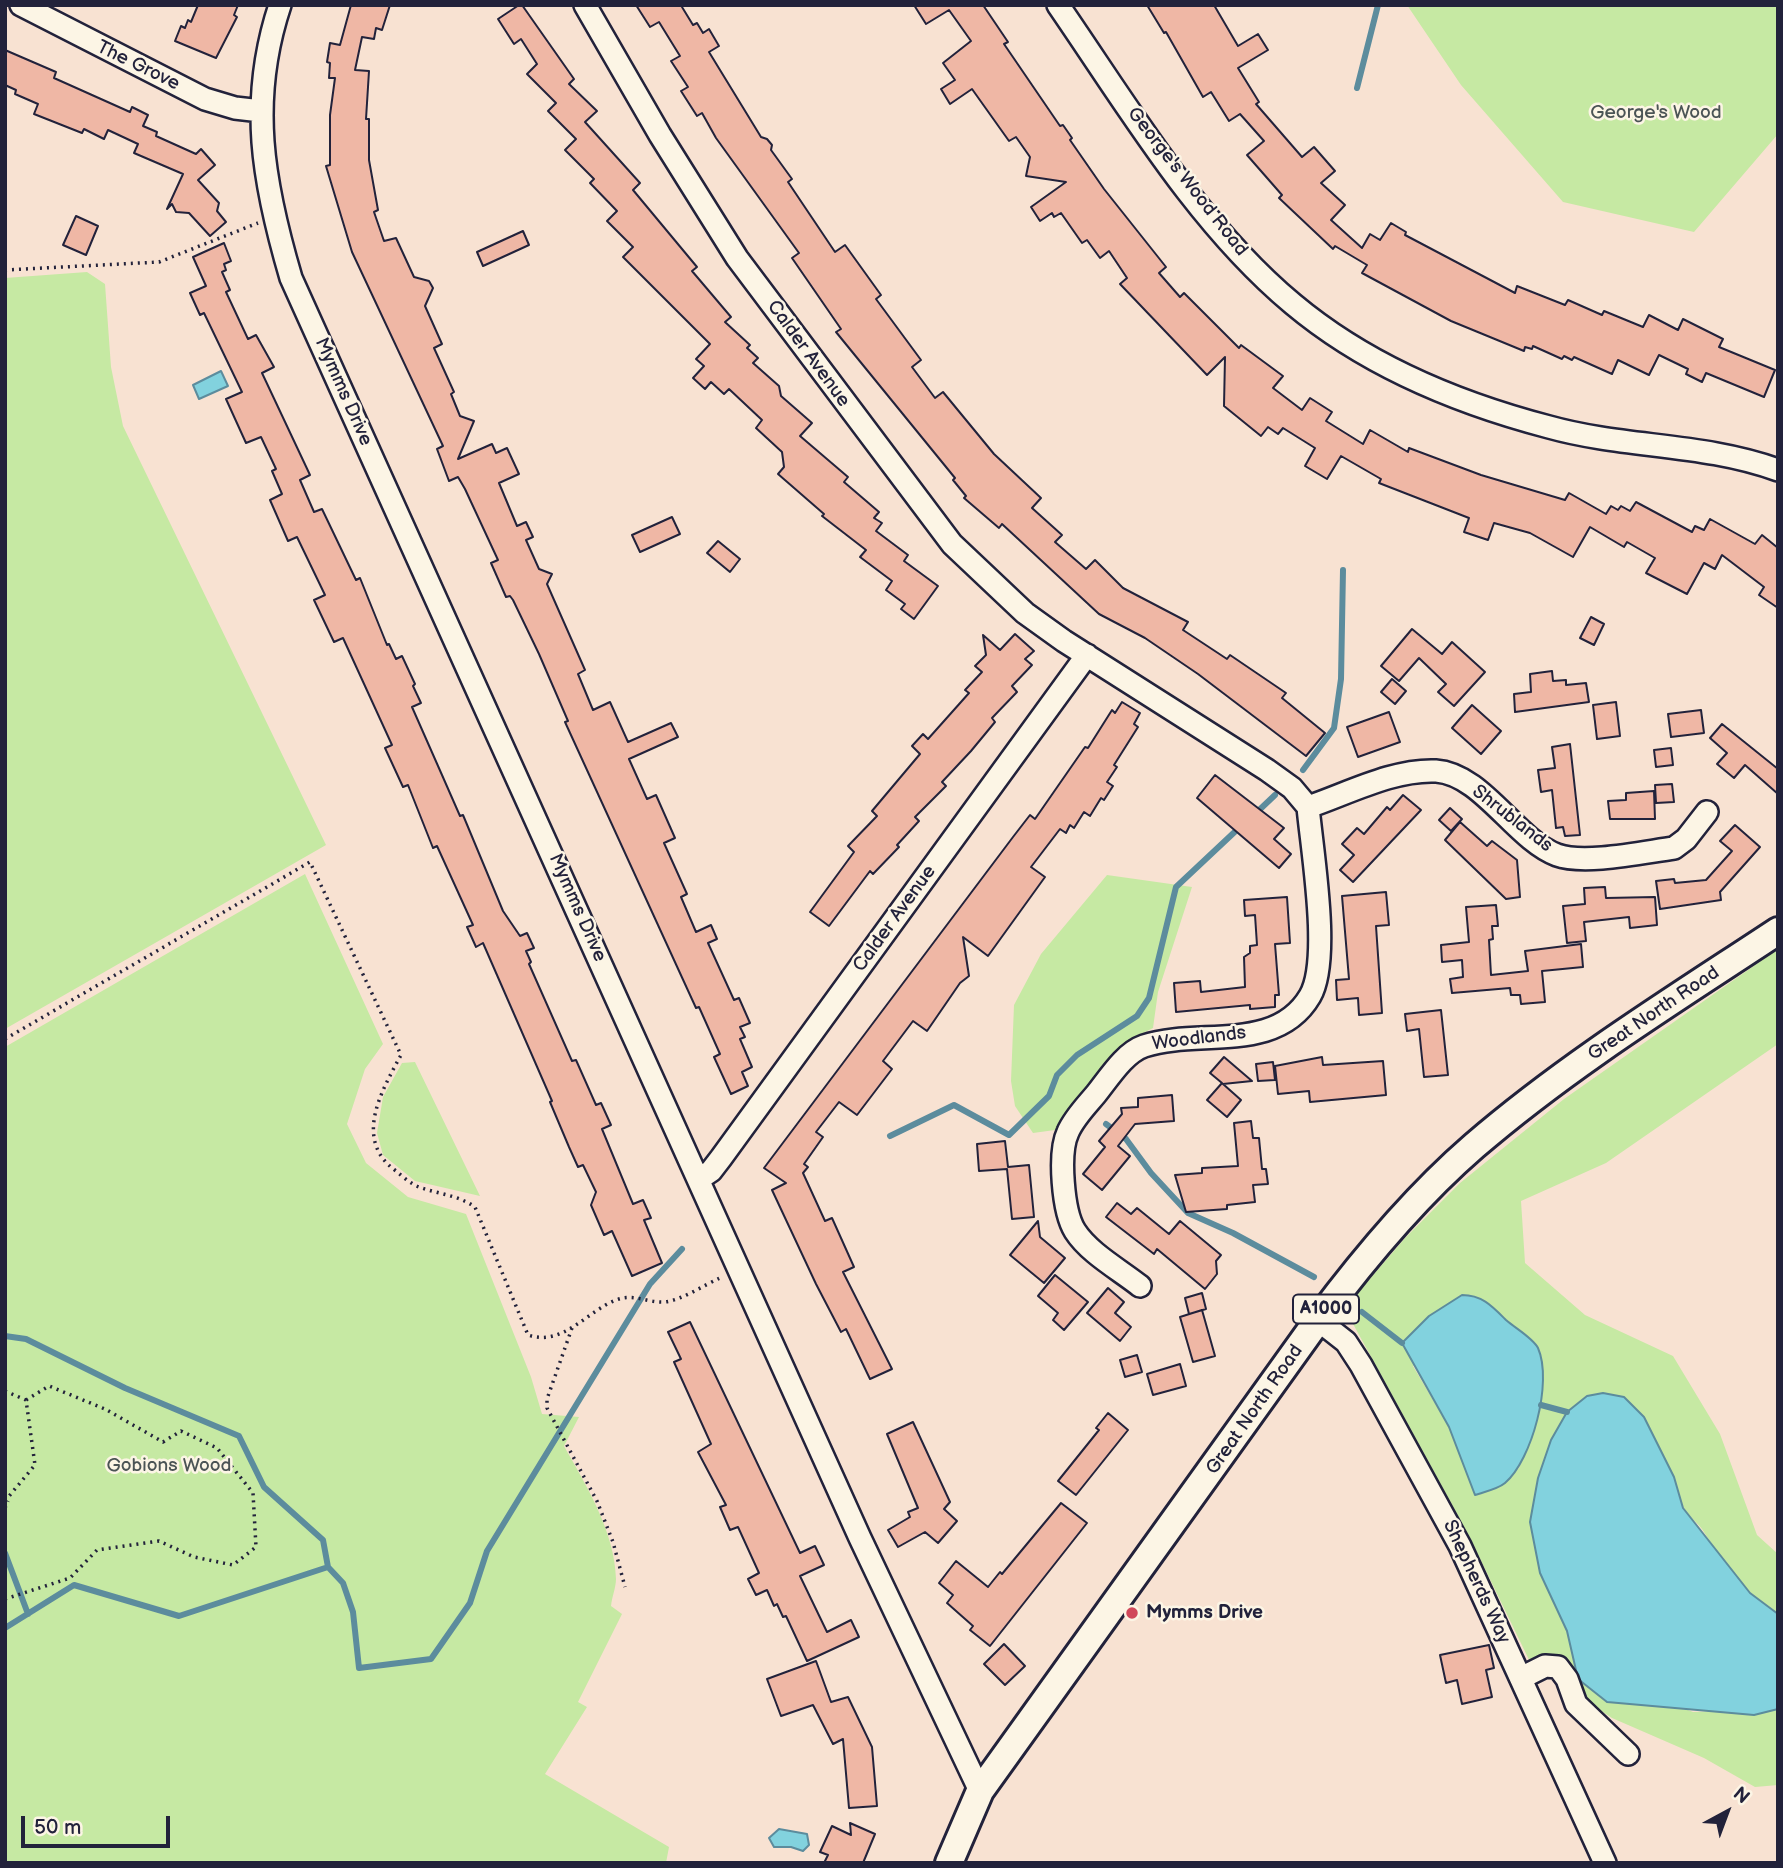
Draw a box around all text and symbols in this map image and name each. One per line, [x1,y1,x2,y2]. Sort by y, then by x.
street label: The Grove [93,36,183,96]
park label: George's Wood [1590,102,1722,124]
street label: George's Wood Road [1122,103,1252,261]
street label: Calder Avenue [762,296,854,412]
street label: Mymms Drive [309,335,377,449]
street label: Shrublands [1467,780,1557,858]
street label: Mymms Drive [543,851,611,965]
street label: Calder Avenue [849,861,941,977]
street label: Great North Road [1584,962,1724,1066]
street label: Woodlands [1151,1022,1247,1056]
road number: A1000 [1293,1294,1359,1324]
street label: Great North Road [1202,1341,1308,1479]
park label: Gobions Wood [107,1455,231,1477]
street label: Shepherds Way [1437,1517,1515,1647]
place label: Mymms Drive [1146,1602,1263,1624]
marker: Mymms Drive [1124,1605,1140,1621]
north arrow [1692,1777,1762,1847]
text: N [1728,1782,1754,1809]
scale bar [24,1801,173,1845]
text: 50 m [34,1815,81,1840]

